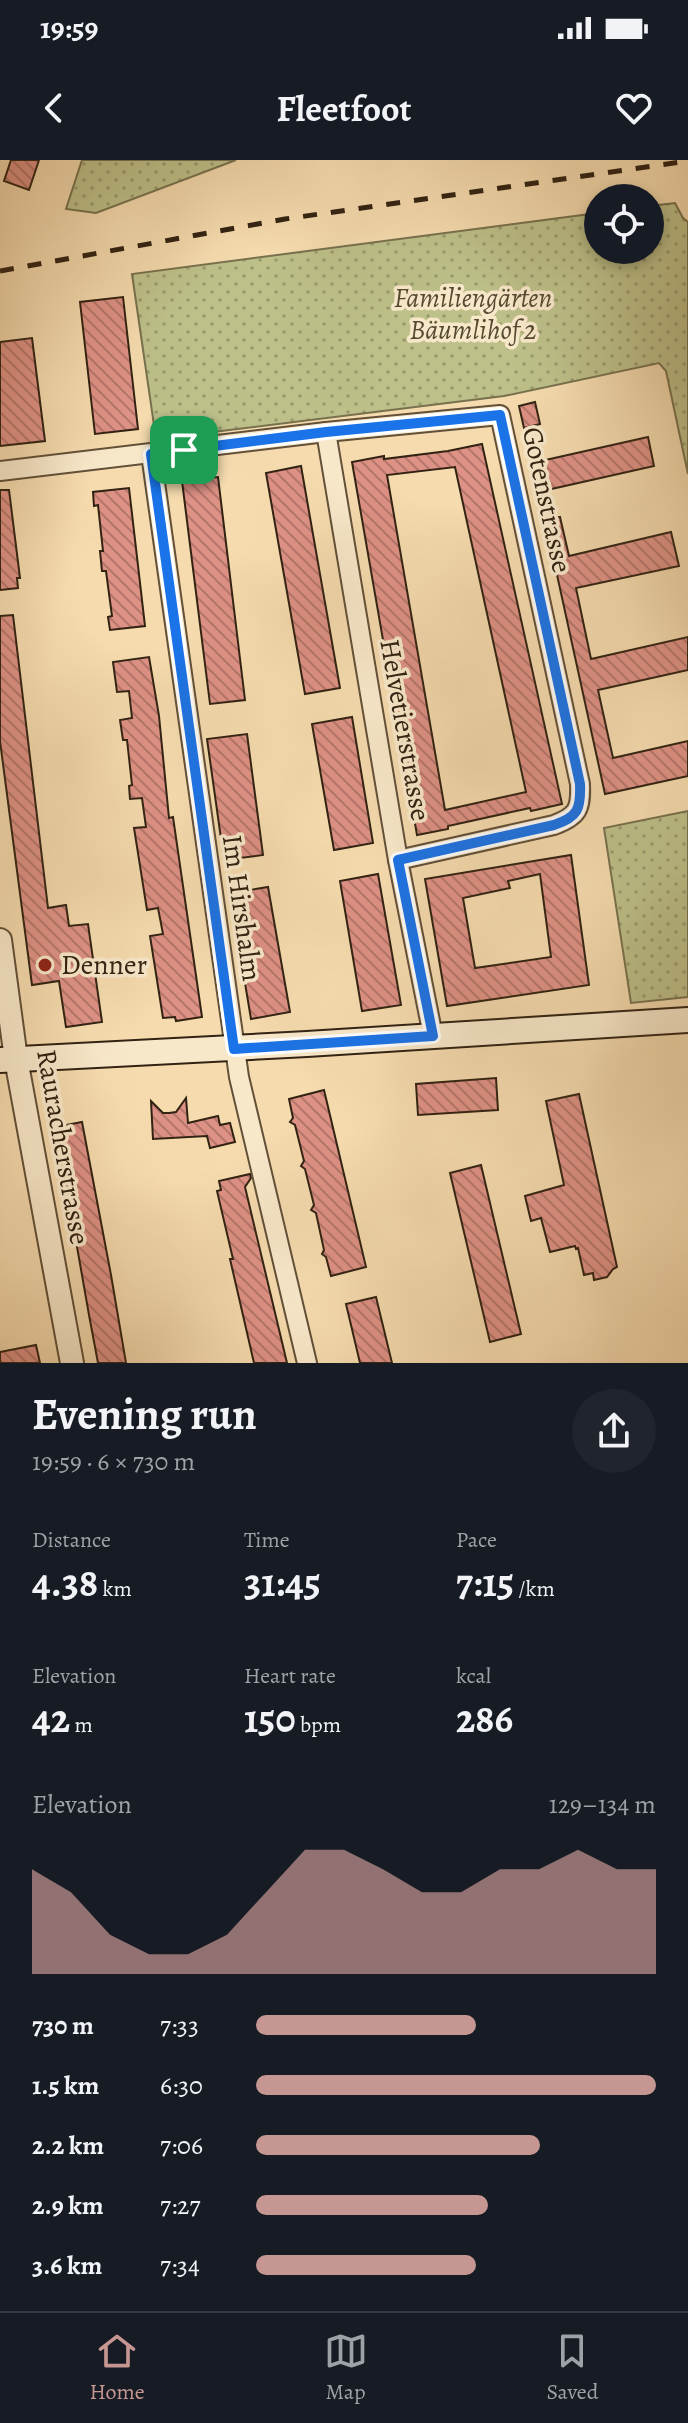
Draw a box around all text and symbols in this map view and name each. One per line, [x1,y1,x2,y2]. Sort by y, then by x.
text: 19:59 [40,8,98,48]
text: Fleetfoot [276,84,412,133]
icon: back [32,86,76,130]
icon: heart [612,86,656,130]
map controls [584,184,664,264]
button: locate [584,184,664,264]
park label: Familiengärten Bäumlihof 2 [394,279,552,349]
pin [150,416,218,484]
street label: Gotenstrasse [513,424,581,576]
icon: arrive [162,428,206,472]
street label: Helvetierstrasse [370,636,440,824]
street label: Im Hirshalm [213,832,271,984]
place label: Denner [61,946,147,984]
marker: Denner [36,956,54,974]
street label: Rauracherstrasse [27,1047,99,1247]
text: Evening run [32,1384,257,1444]
button: share [572,1389,656,1473]
text: 19:59 · 6 × 730 m [32,1444,195,1479]
text: Distance [32,1525,111,1555]
text: Time [244,1525,290,1555]
text: Pace [456,1525,497,1555]
text: 4.38 [32,1555,98,1610]
text: 31:45 [244,1555,321,1610]
text: 7:15 [456,1555,514,1610]
text: km [98,1574,132,1604]
text: /km [514,1574,555,1604]
text: Elevation [32,1661,116,1691]
text: Heart rate [244,1661,336,1691]
text: kcal [456,1661,491,1691]
text: 42 [32,1691,70,1746]
text: 150 [244,1691,296,1746]
text: 286 [456,1691,513,1746]
text: m [70,1710,93,1740]
text: bpm [296,1710,341,1740]
text: Elevation [32,1787,132,1822]
text: 129–134 m [549,1787,656,1822]
text: 730 m [32,2008,94,2043]
text: 7:33 [160,2008,199,2043]
text: 1.5 km [32,2068,99,2103]
text: 6:30 [160,2068,203,2103]
text: 2.2 km [32,2128,104,2163]
text: 7:06 [160,2128,203,2163]
text: 2.9 km [32,2188,104,2223]
text: 7:27 [160,2188,200,2223]
text: 3.6 km [32,2248,102,2283]
text: 7:34 [160,2248,200,2283]
tab: Home [89,2329,145,2407]
tab: Map [324,2329,368,2407]
tab: Saved [546,2329,599,2407]

